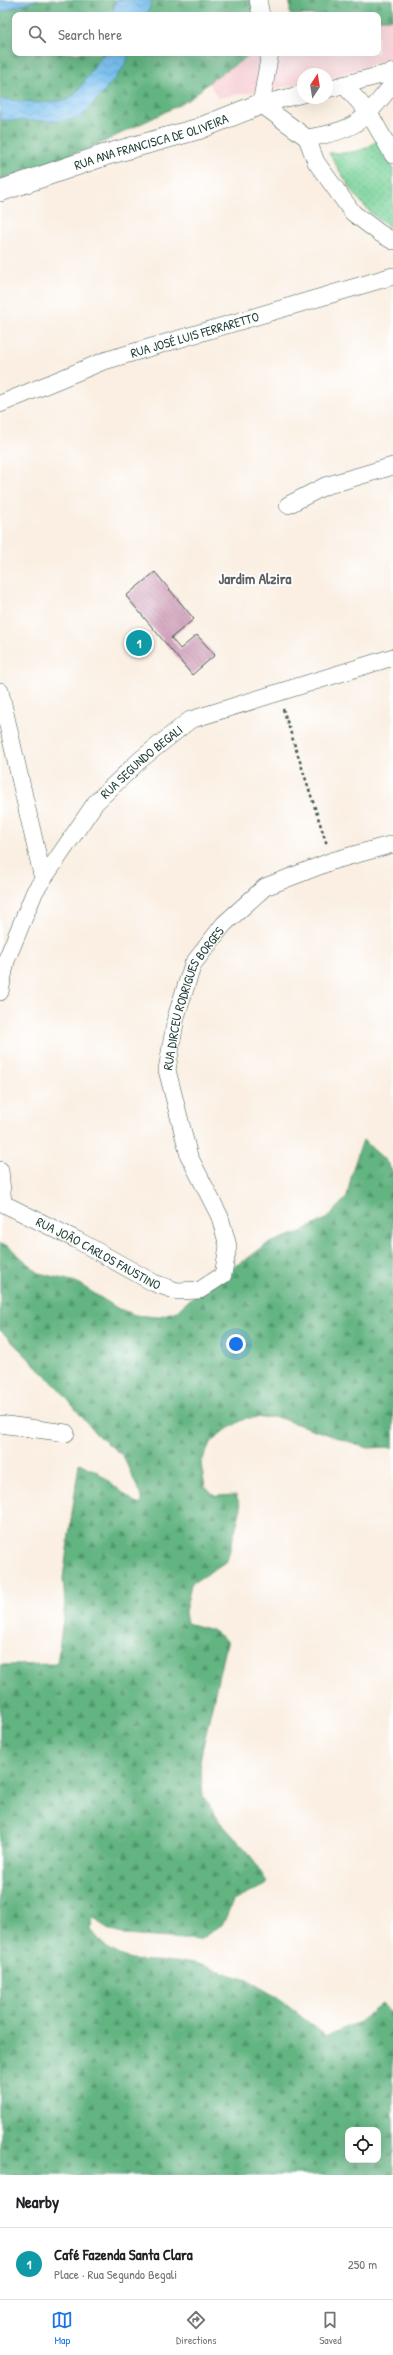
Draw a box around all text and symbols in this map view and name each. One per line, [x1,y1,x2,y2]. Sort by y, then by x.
search box [12,12,381,56]
icon: search [26,23,48,45]
text: Search here [58,24,122,45]
north arrow [297,68,333,104]
street label: RUA ANA FRANCISCA DE OLIVEIRA [72,109,231,174]
street label: RUA JOSÉ LUIS FERRARETTO [128,307,261,362]
district label: Jardim Alzira [219,568,292,589]
pin: 1 [126,628,152,658]
street label: RUA SEGUNDO BEGALI [96,721,186,802]
street label: RUA DIRCEU RODRIGUES BORGES [158,923,228,1071]
street label: RUA JOÃO CARLOS FAUSTINO [33,1212,163,1294]
your location [226,1334,246,1354]
map controls [345,2127,381,2163]
button: locate [345,2127,381,2163]
text: Nearby [16,2190,59,2213]
text: Café Fazenda Santa Clara [54,2244,193,2265]
text: 1 [27,2255,31,2273]
text: 250 m [348,2255,377,2273]
text: Place · Rua Segundo Begali [54,2265,177,2283]
tab: Map [51,2309,73,2347]
tab: Directions [176,2309,217,2347]
tab: Saved [319,2309,342,2347]

